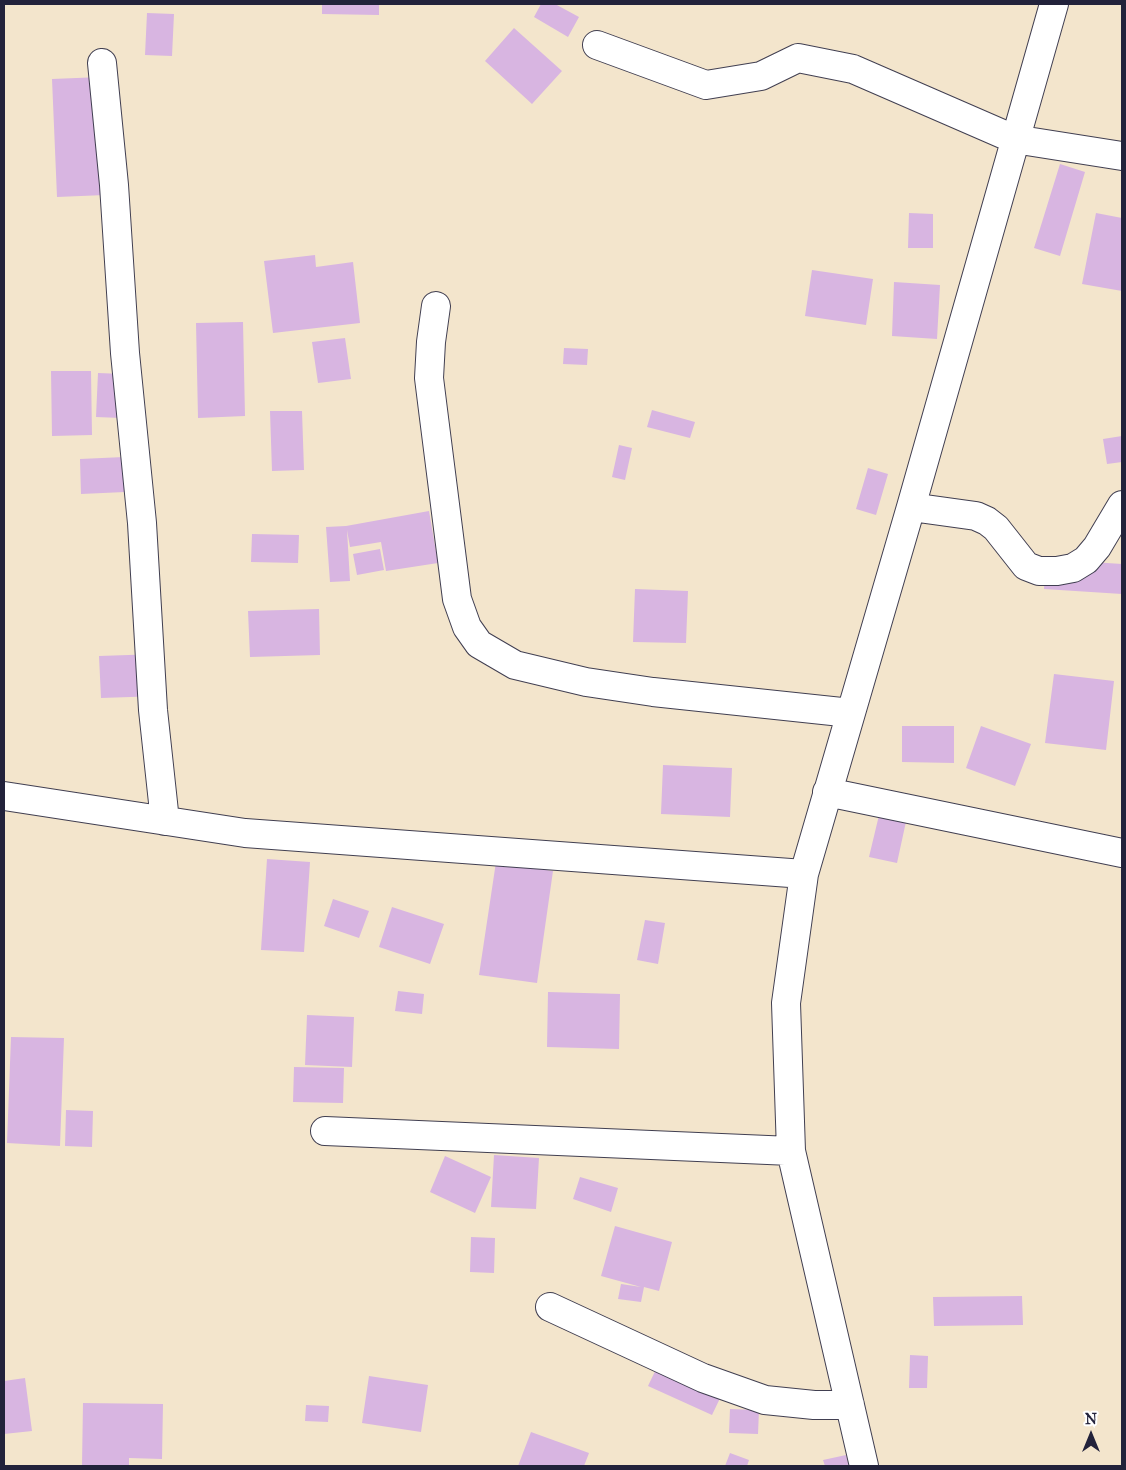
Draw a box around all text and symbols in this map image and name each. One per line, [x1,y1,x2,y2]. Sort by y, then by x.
north arrow [1066,1410,1116,1460]
text: N [1085,1411,1097,1428]

